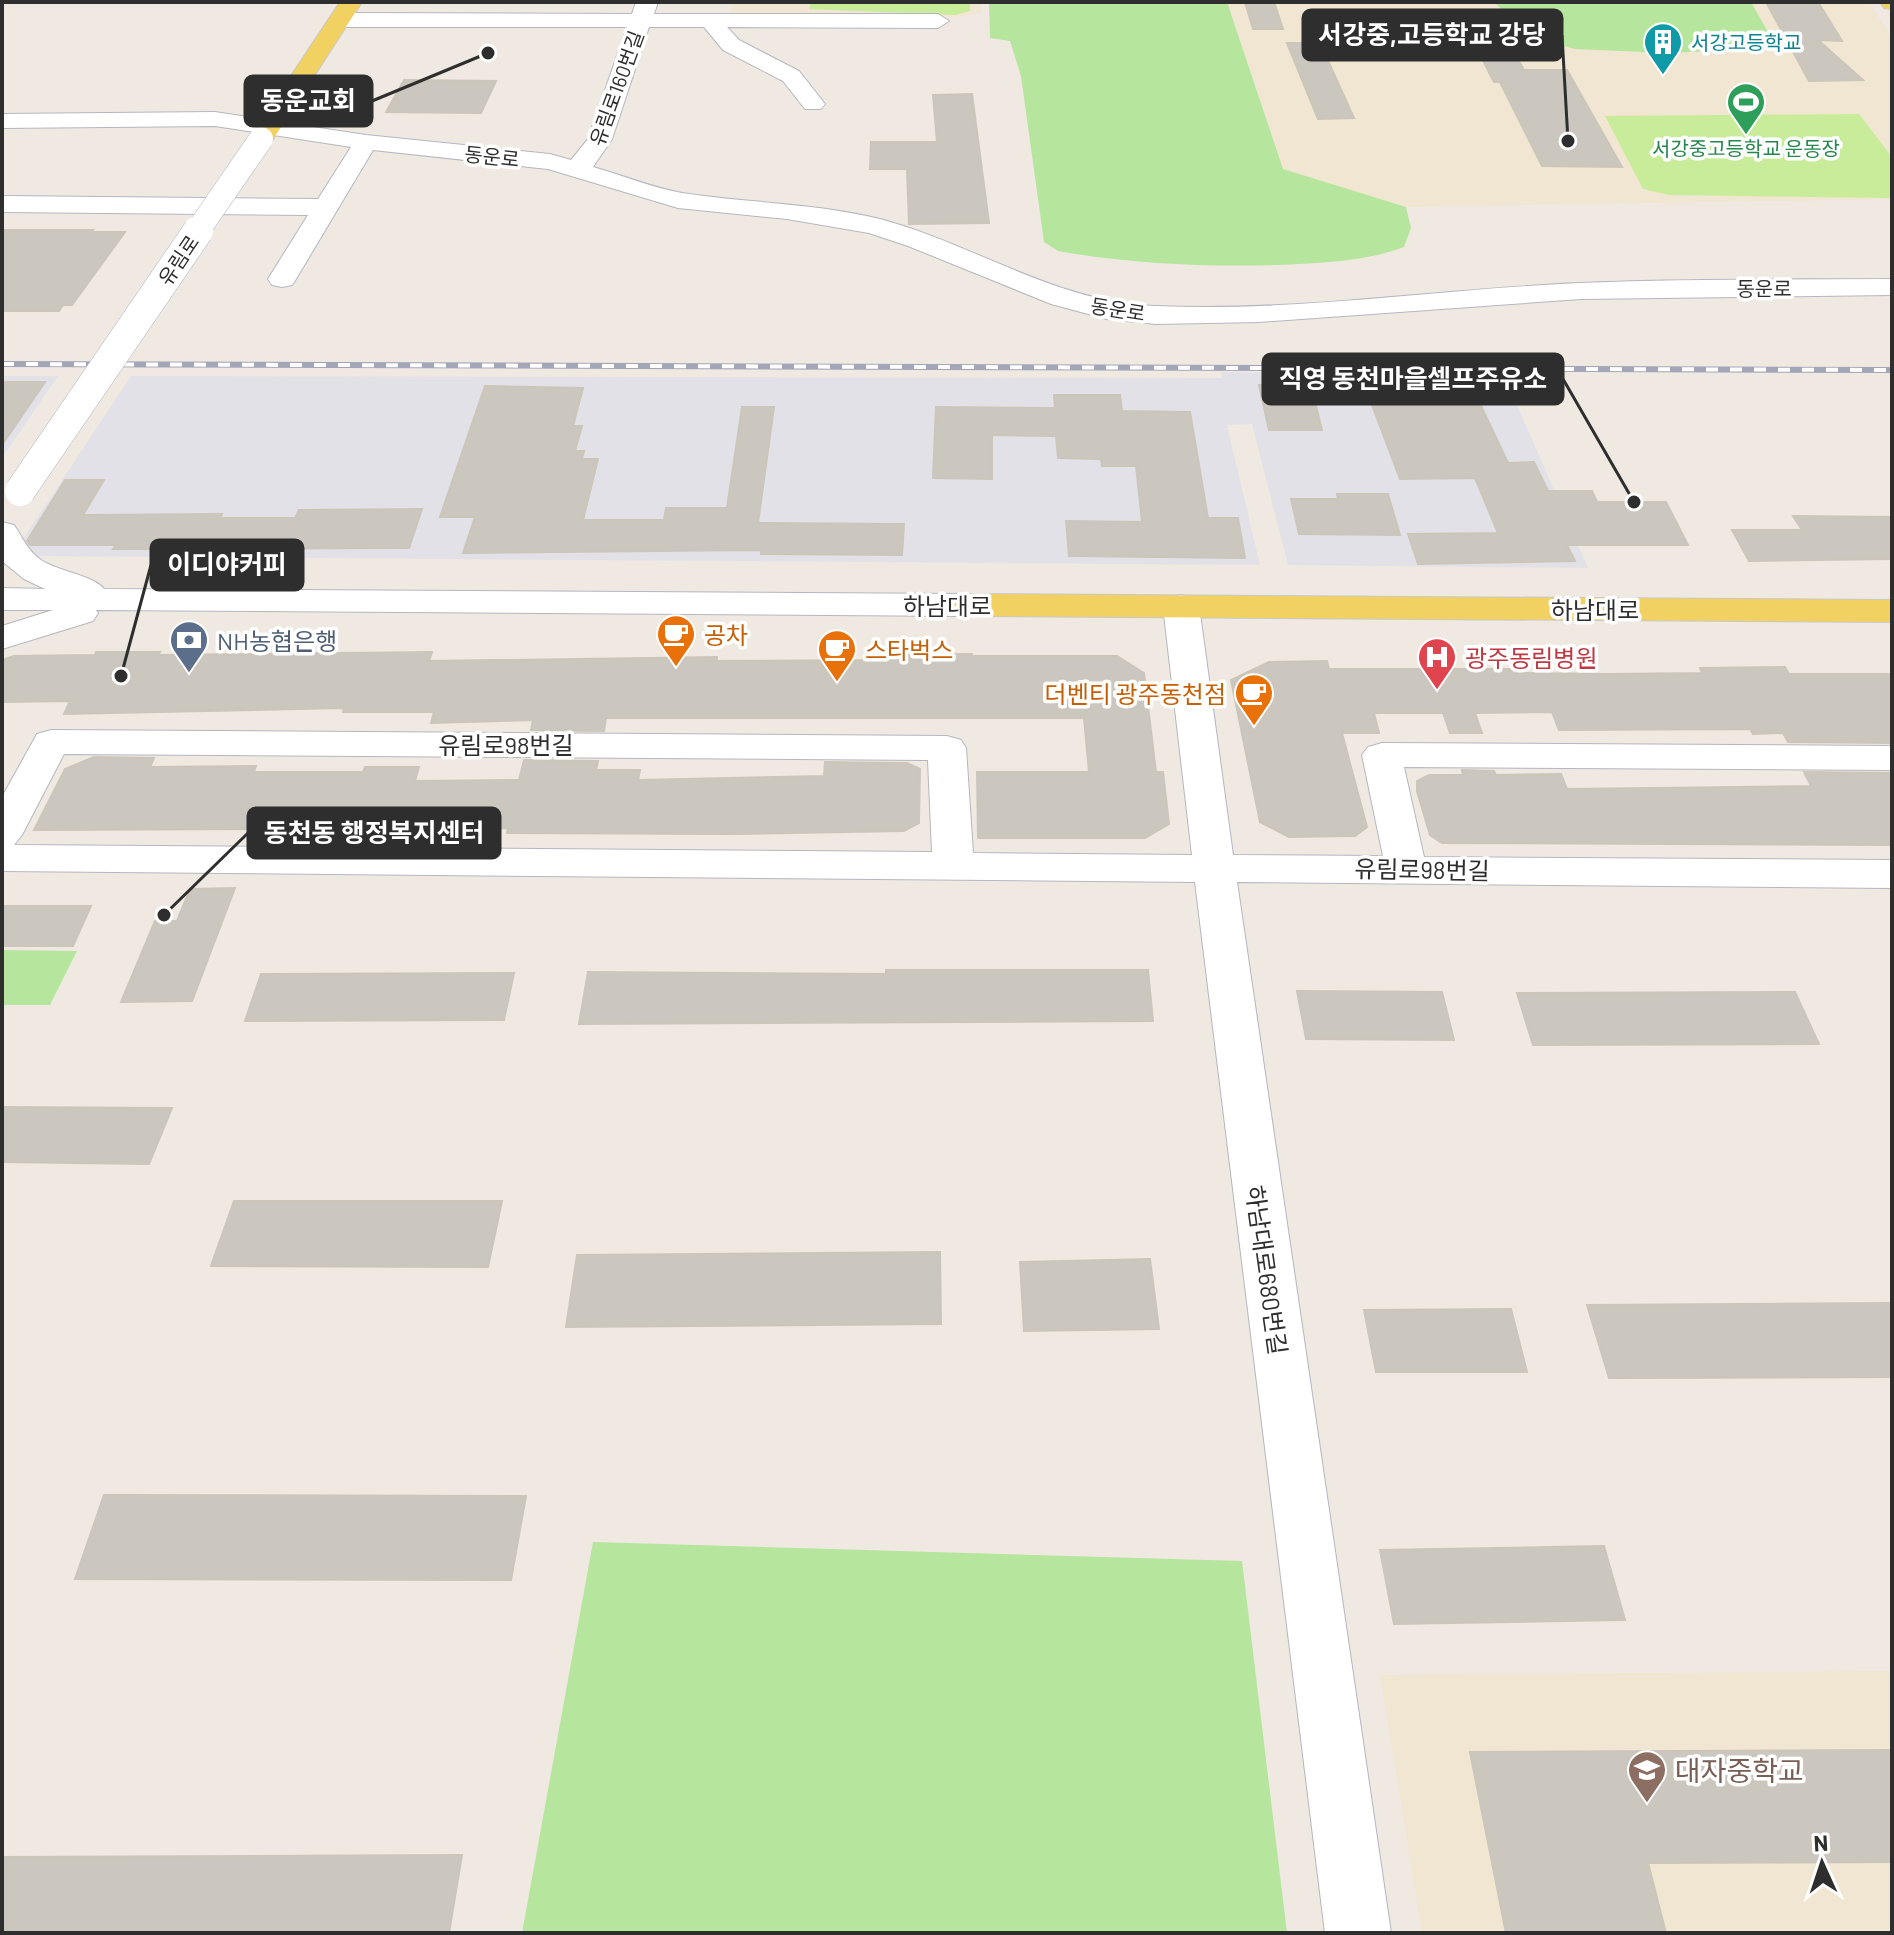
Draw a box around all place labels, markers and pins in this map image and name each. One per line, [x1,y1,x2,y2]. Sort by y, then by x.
callout: 서강중,고등학교 강당 [1303,10,1562,60]
building icon: 서강고등학교 [1642,21,1684,76]
place label: 서강고등학교 [1691,30,1801,54]
callout: 동운교회 [245,76,372,126]
sports icon: 서강중고등학교 운동장 [1725,81,1767,136]
place label: 서강중고등학교 운동장 [1652,136,1840,160]
callout: 직영 동천마을셀프주유소 [1263,354,1563,404]
callout: 이디야커피 [151,540,303,590]
cafe icon: 공차 [655,613,697,668]
bank icon: NH농협은행 [168,619,210,674]
place label: 공차 [704,620,748,649]
place label: NH농협은행 [217,626,337,655]
cafe icon: 스타벅스 [816,628,858,683]
place label: 스타벅스 [865,635,953,664]
hospital icon: 광주동림병원 [1416,636,1458,691]
place label: 광주동림병원 [1465,643,1597,672]
cafe icon: 더벤티 광주동천점 [1233,672,1275,727]
place label: 더벤티 광주동천점 [1045,679,1226,708]
callout: 동천동 행정복지센터 [248,808,500,858]
school or university icon: 대자중학교 [1626,1749,1668,1804]
place label: 대자중학교 [1675,1753,1804,1787]

